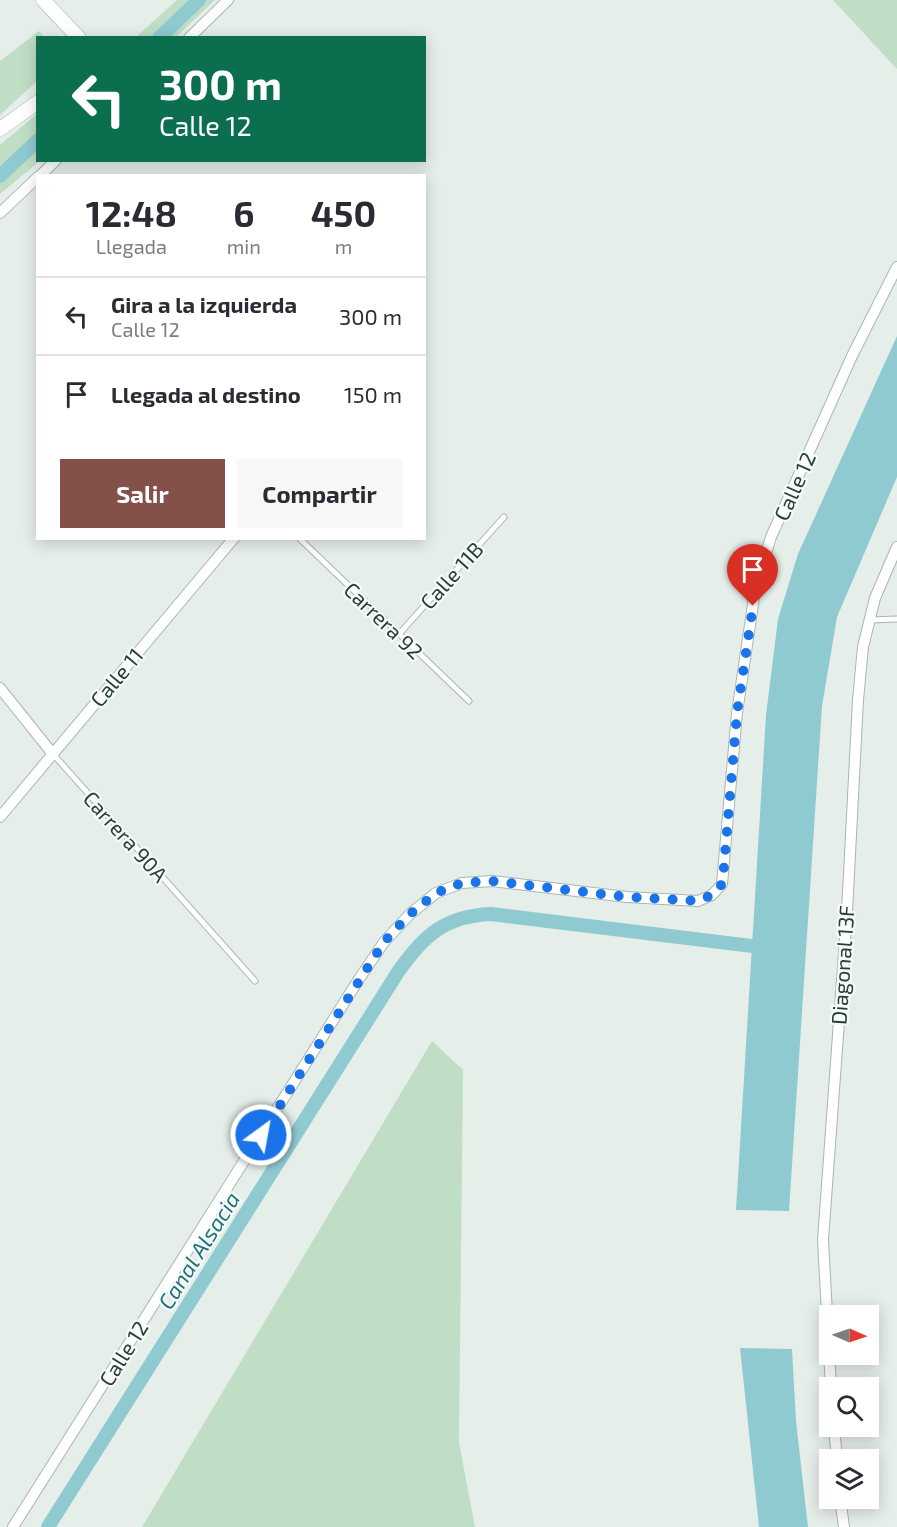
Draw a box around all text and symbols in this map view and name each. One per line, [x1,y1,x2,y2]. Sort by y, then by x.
text: 300 m [159,58,282,108]
icon: left [60,60,138,138]
text: Calle 12 [159,109,252,141]
text: 12:48 [86,191,177,234]
text: 6 [233,191,254,234]
text: 450 [311,191,376,234]
text: Llegada [96,234,167,258]
text: min [227,234,261,258]
text: m [335,234,352,258]
text: Gira a la izquierda [111,291,297,317]
icon: left [60,300,93,333]
text: 300 m [339,303,402,329]
text: Calle 12 [111,317,180,341]
icon: arrive [60,378,93,411]
text: Llegada al destino [111,381,301,407]
text: 150 m [344,381,402,407]
street label: Calle 12 [768,448,820,524]
button: Salir [60,459,225,528]
button: Compartir [237,459,402,528]
street label: Calle 11B [414,536,488,614]
pin [727,544,778,606]
icon: arrive [736,553,769,586]
street label: Carrera 92 [339,576,429,664]
street label: Calle 11 [84,643,148,711]
street label: Carrera 90A [79,785,173,887]
street label: Diagonal 13F [825,904,859,1026]
position arrow [229,1103,293,1167]
water label: Canal Alsacia [152,1187,244,1313]
north arrow [819,1305,879,1365]
map controls [819,1305,879,1509]
street label: Calle 12 [93,1316,153,1390]
button: search [819,1377,879,1437]
button: layers [819,1449,879,1509]

